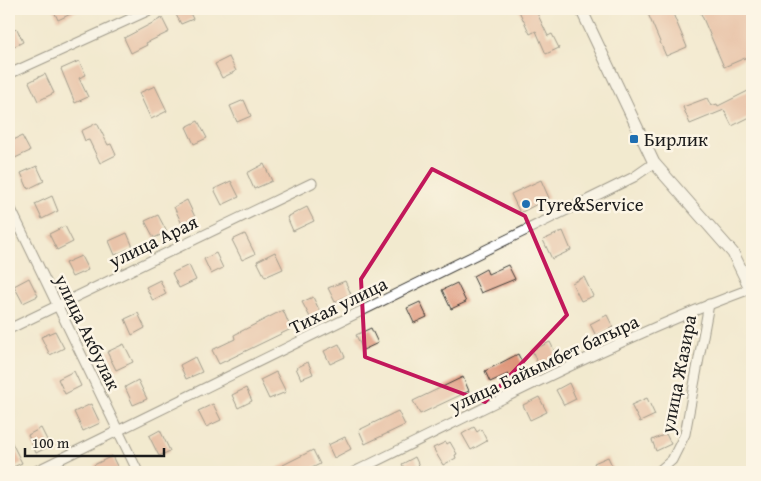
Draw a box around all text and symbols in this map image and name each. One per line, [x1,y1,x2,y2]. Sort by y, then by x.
place label: Бирлик [644,125,708,153]
marker: Бирлик [628,133,640,145]
place label: Tyre&Service [536,190,644,218]
marker: Tyre&Service [520,198,532,210]
street label: улица Арая [103,207,203,275]
street label: улица Акбулак [47,268,128,395]
street label: Тихая улица [284,269,392,341]
street label: улица Байымбет батыра [444,307,643,420]
street label: улица Жазира [653,312,703,437]
scale bar [25,426,164,458]
text: 100 m [32,432,70,453]

